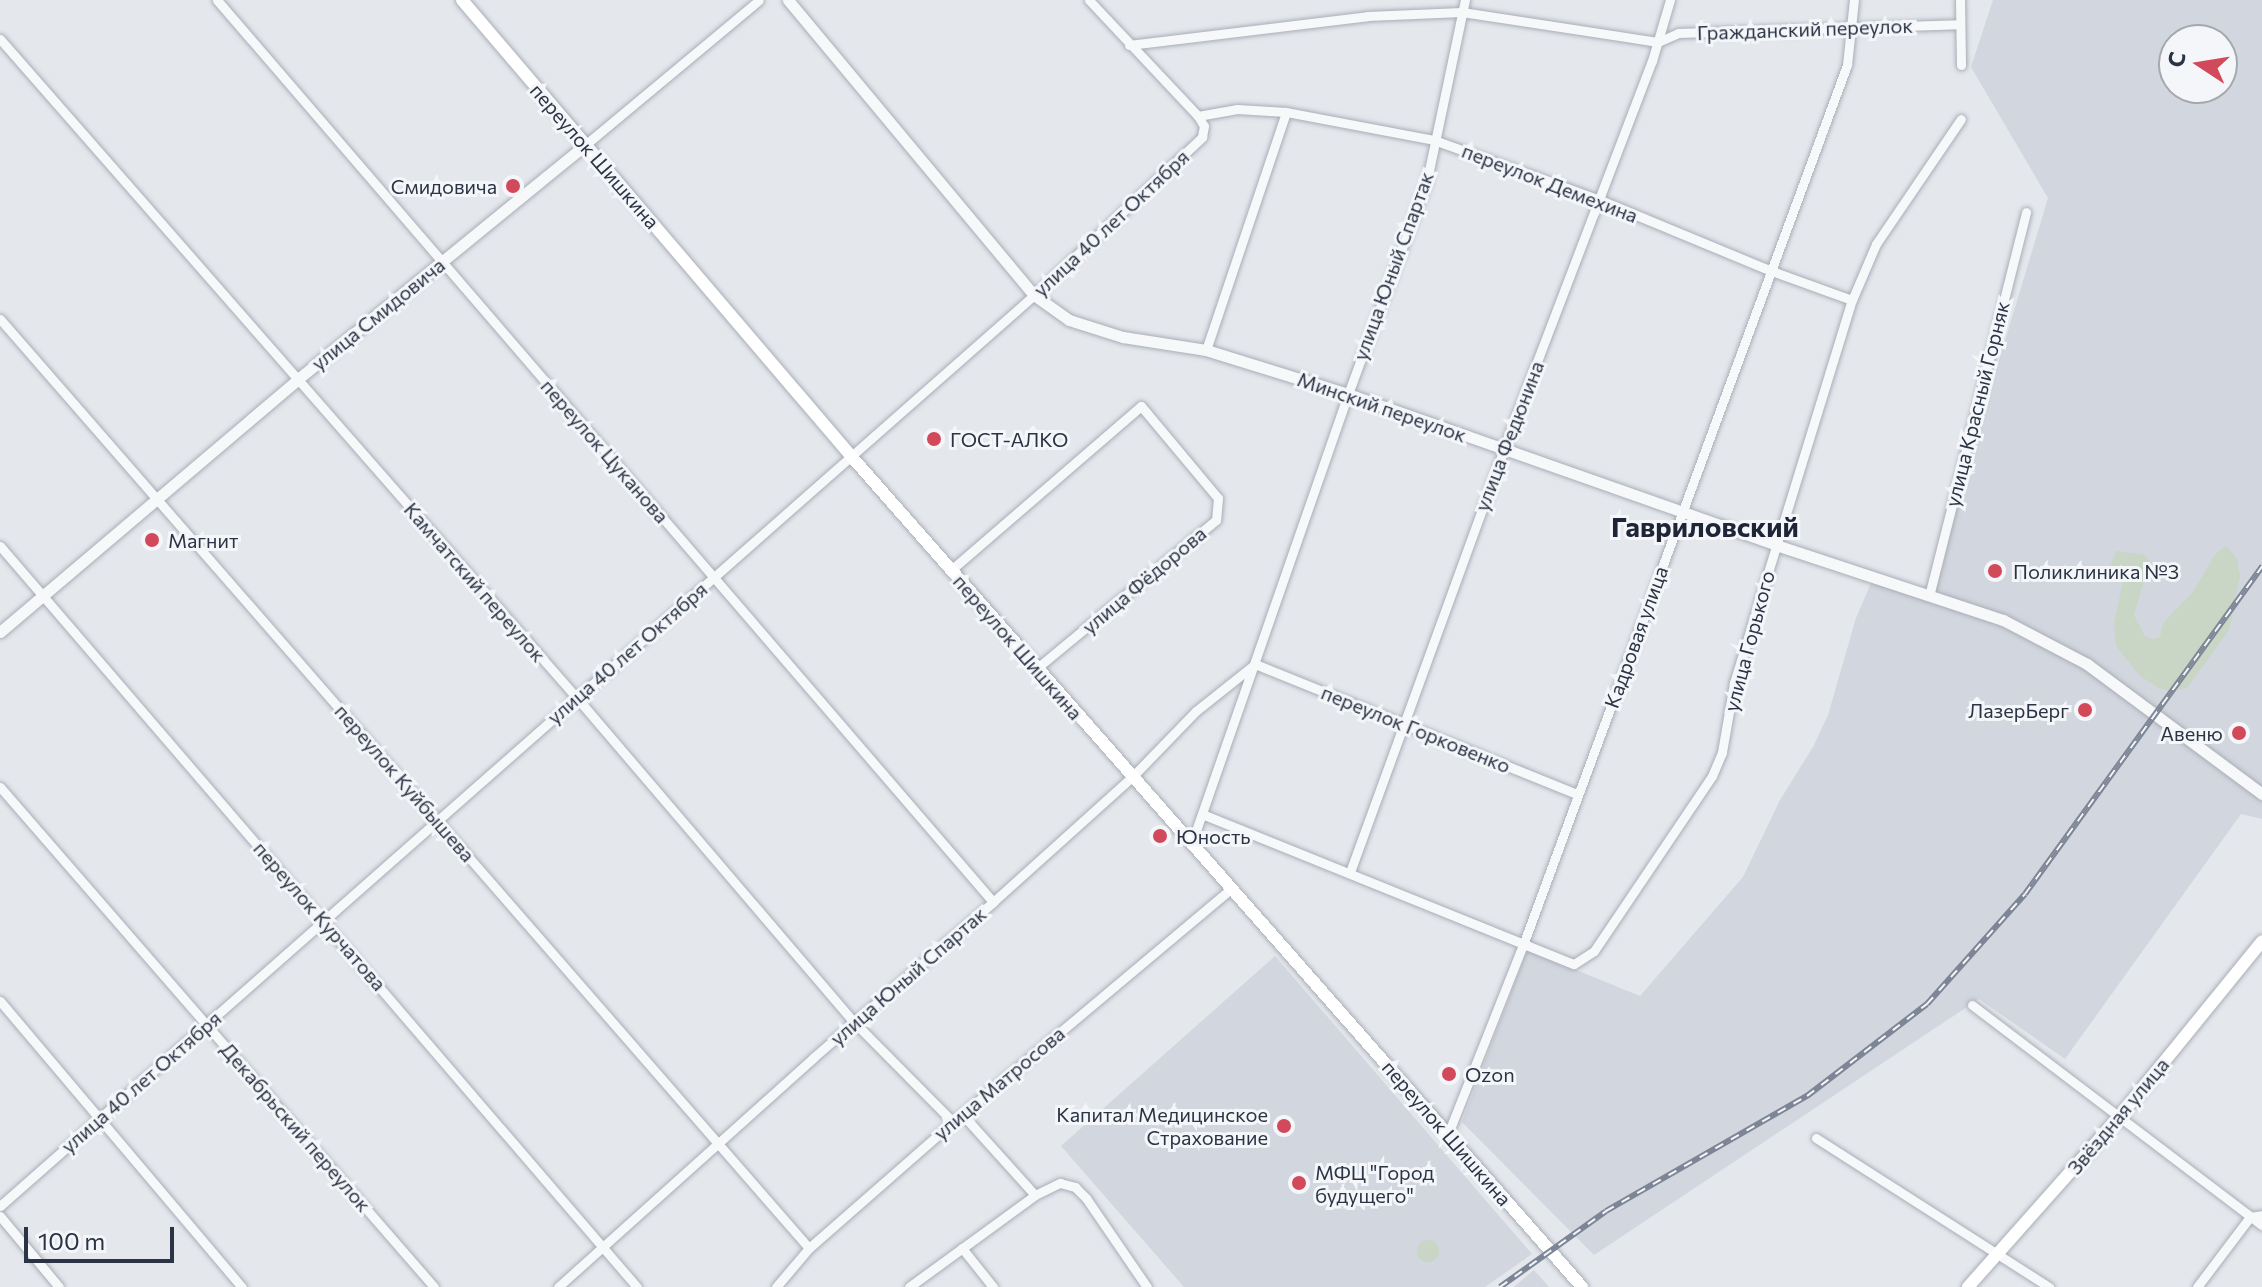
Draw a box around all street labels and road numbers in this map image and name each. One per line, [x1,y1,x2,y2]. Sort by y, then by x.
street label: Гражданский переулок [1697,13,1913,45]
street label: переулок Шишкина [525,78,665,234]
street label: переулок Демехина [1459,138,1641,228]
street label: улица 40 лет Октября [1028,145,1194,301]
street label: улица Юный Спартак [1348,168,1438,364]
street label: улица Смидовича [306,253,450,375]
street label: улица Красный Горняк [1940,299,2014,509]
street label: улица Федюнина [1469,358,1549,514]
street label: Минский переулок [1294,367,1470,447]
street label: переулок Цуканова [536,374,674,528]
street label: Камчатский переулок [399,497,551,667]
street label: улица Фёдорова [1077,521,1211,639]
street label: Кадровая улица [1599,563,1673,711]
street label: улица Горького [1719,568,1779,714]
street label: переулок Шишкина [948,569,1088,725]
street label: улица 40 лет Октября [542,577,712,729]
street label: переулок Горковенко [1318,680,1514,778]
street label: переулок Куйбышева [330,699,480,867]
street label: переулок Курчатова [249,837,391,995]
street label: улица Юный Спартак [825,902,991,1050]
street label: улица 40 лет Октября [56,1006,226,1158]
street label: улица Матросова [929,1021,1069,1145]
street label: Декабрьский переулок [216,1037,376,1217]
street label: Звёздная улица [2062,1053,2174,1179]
street label: переулок Шишкина [1377,1055,1517,1211]

